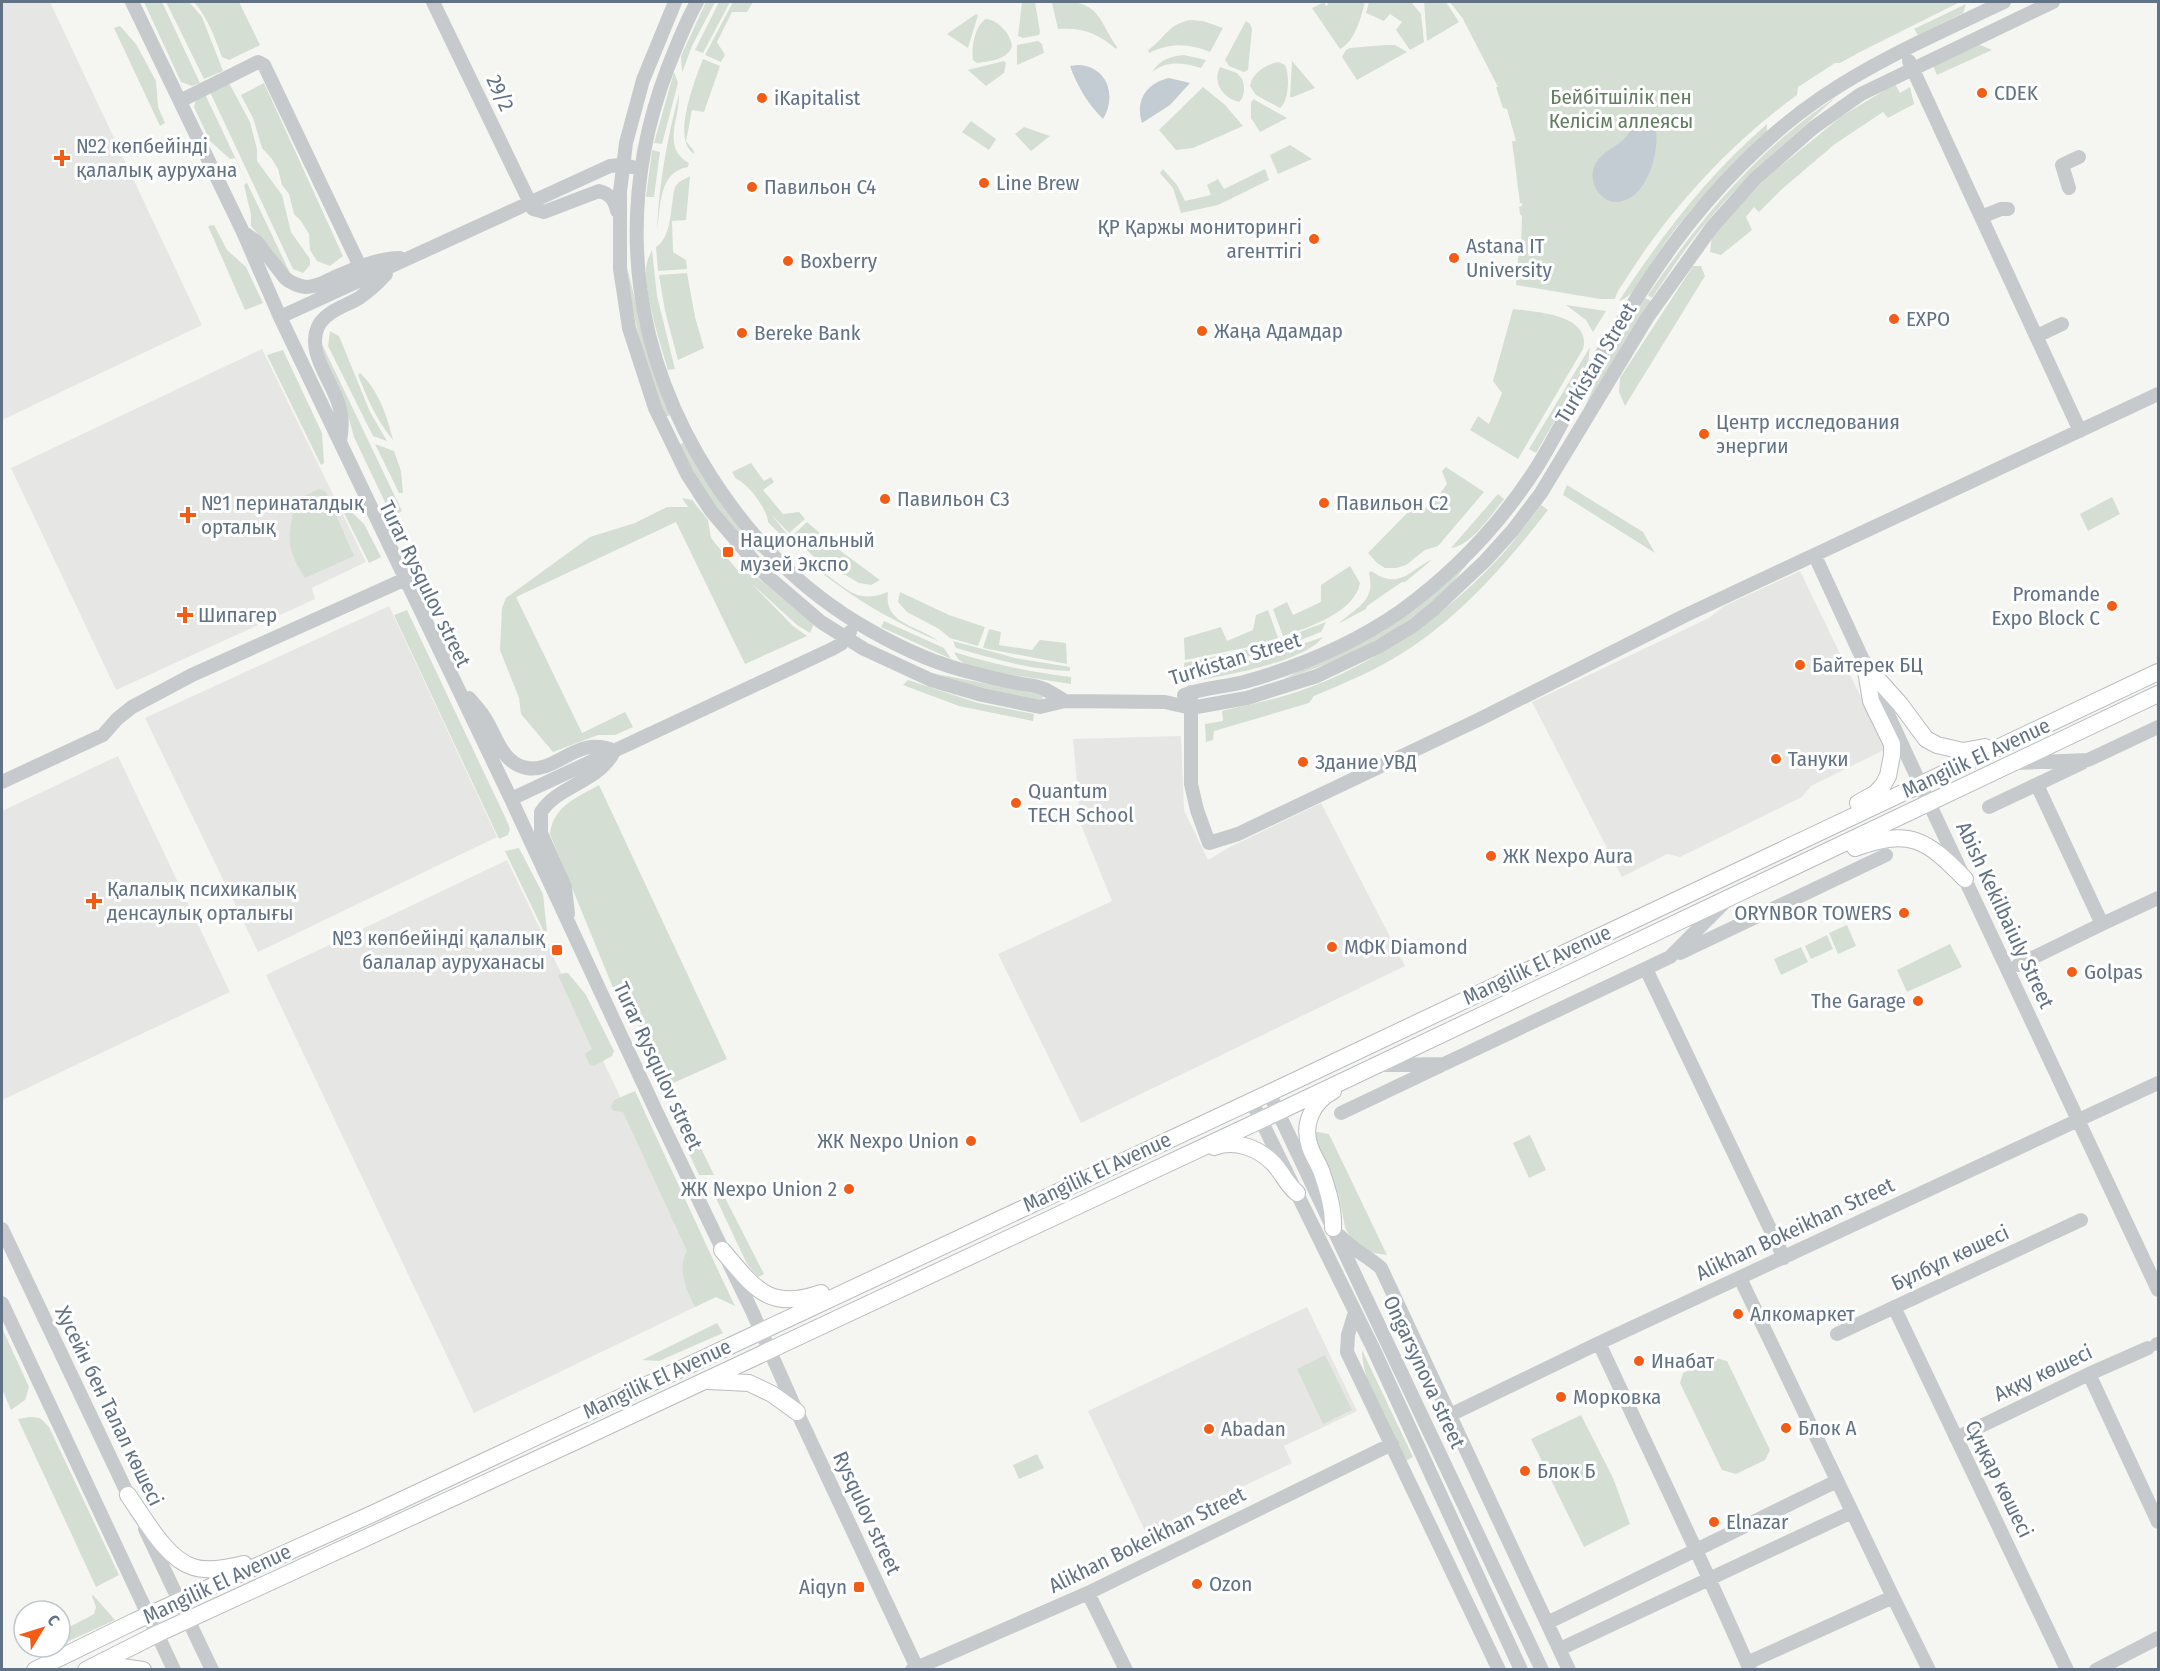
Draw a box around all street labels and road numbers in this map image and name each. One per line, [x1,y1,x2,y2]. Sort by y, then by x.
street label: 29/2 [480,71,520,115]
street label: Turkistan Street [1550,298,1642,428]
street label: Turar Rysqulov street [373,497,477,672]
street label: Turkistan Street [1166,627,1304,691]
street label: Mangilik El Avenue [1898,712,2054,804]
street label: Abish Kekilbaiuly Street [1950,817,2060,1013]
street label: Mangilik El Avenue [1459,919,1615,1011]
street label: Turar Rysqulov street [608,978,708,1154]
street label: Mangilik El Avenue [1019,1126,1175,1218]
street label: Alikhan Bokeikhan Street [1692,1172,1898,1286]
street label: Бұлбұл көшесі [1887,1219,2013,1297]
street label: Ongarsynova street [1377,1291,1471,1453]
street label: Хусейн бен Талал көшесі [49,1302,169,1510]
street label: Mangilik El Avenue [579,1333,735,1425]
street label: Аққу көшесі [1990,1339,2096,1407]
street label: Сұңқар көшесі [1959,1416,2039,1542]
street label: Rysqulov street [827,1447,907,1579]
street label: Alikhan Bokeikhan Street [1044,1481,1250,1599]
street label: Mangilik El Avenue [139,1538,295,1630]

